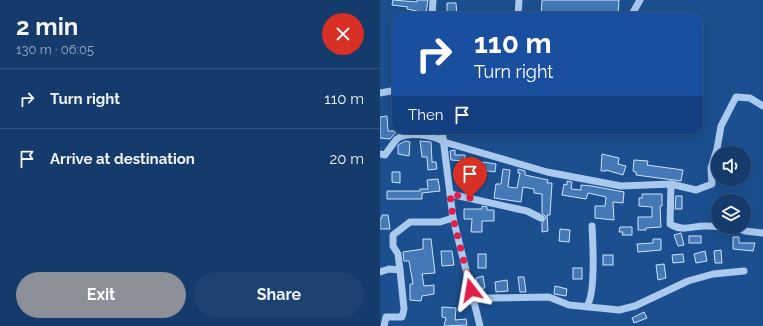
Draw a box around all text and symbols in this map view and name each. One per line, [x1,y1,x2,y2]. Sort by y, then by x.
text: 2 min [16,12,78,41]
button: close [322,13,364,55]
text: 110 m [474,27,552,60]
icon: right [408,28,460,80]
text: 130 m · 06:05 [16,42,94,57]
text: Turn right [474,61,553,82]
icon: right [16,88,38,110]
text: Turn right [50,90,120,108]
text: 110 m [324,90,364,108]
icon: arrive [451,104,473,126]
text: Then [408,106,443,124]
map controls [711,146,751,234]
button: sound [711,146,751,186]
icon: arrive [16,148,38,170]
text: Arrive at destination [50,150,195,168]
text: 20 m [329,150,364,168]
pin [453,157,487,198]
icon: arrive [459,163,481,185]
button: layers [711,194,751,234]
position arrow [450,269,492,311]
button: Exit [16,272,186,318]
button: Share [194,272,364,318]

